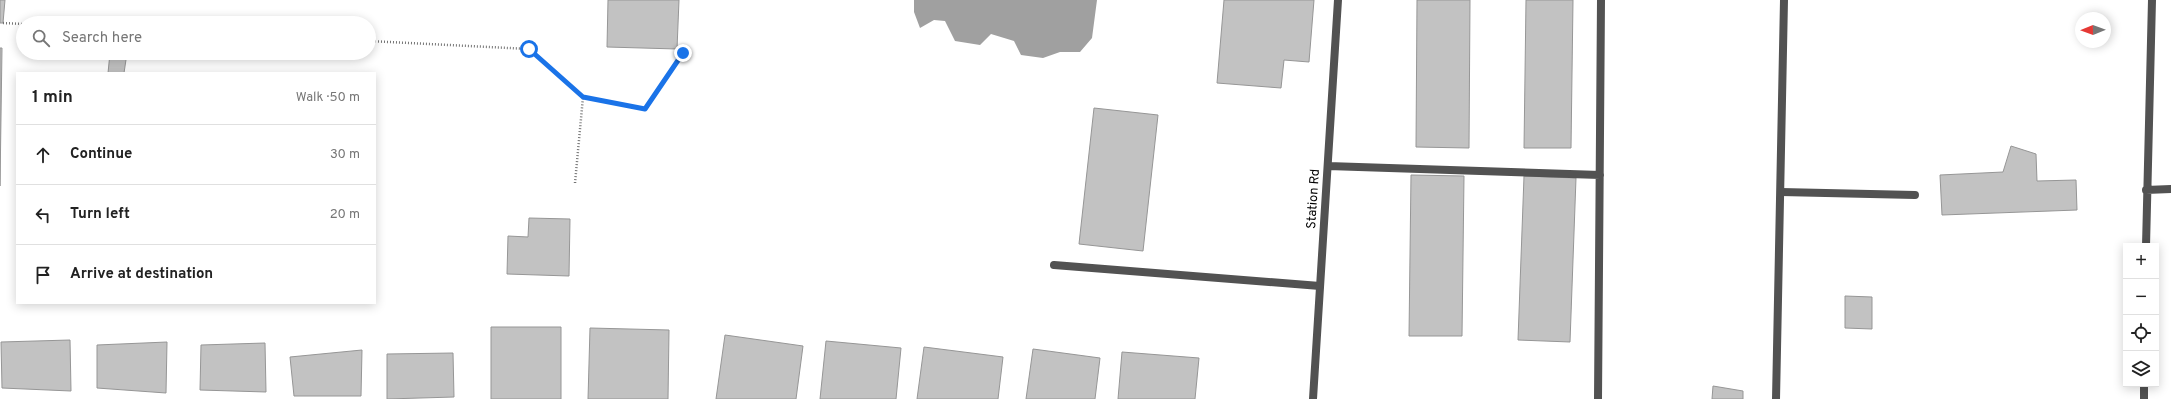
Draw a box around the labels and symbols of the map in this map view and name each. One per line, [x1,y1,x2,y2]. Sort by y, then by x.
north arrow [2075,12,2111,48]
route start [520,40,538,58]
route end [674,44,692,62]
street label: Station Rd [1304,168,1324,230]

